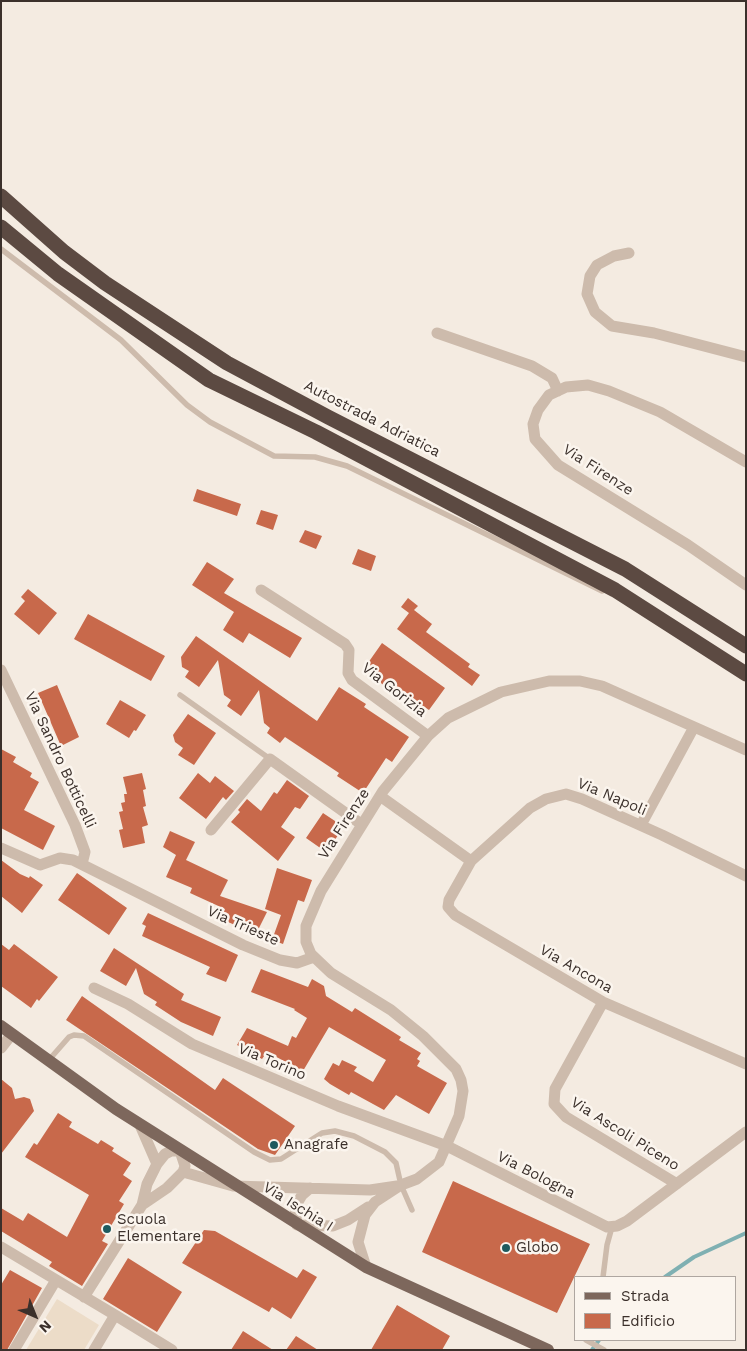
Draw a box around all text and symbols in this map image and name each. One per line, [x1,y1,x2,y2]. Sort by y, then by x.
street label: Autostrada Adriatica [301,377,443,461]
street label: Via Firenze [559,440,637,500]
street label: Via Gorizia [358,659,430,721]
street label: Via Sandro Botticelli [20,689,100,831]
street label: Via Napoli [575,774,649,820]
street label: Via Firenze [314,785,374,863]
street label: Via Trieste [204,902,282,950]
street label: Via Ancona [536,941,616,997]
street label: Via Torino [235,1040,309,1084]
street label: Via Ascoli Piceno [567,1093,683,1175]
place label: Anagrafe [284,1136,348,1154]
marker: Anagrafe [268,1139,280,1151]
street label: Via Bologna [494,1148,578,1202]
street label: Via Ischia I [260,1178,336,1236]
place label: Scuola Elementare [117,1211,201,1246]
marker: Scuola Elementare [101,1223,113,1235]
place label: Globo [516,1239,559,1257]
marker: Globo [500,1242,512,1254]
legend [574,1276,737,1341]
text: Strada [621,1287,669,1305]
north arrow [10,1291,60,1341]
text: Edificio [621,1312,675,1330]
text: N [36,1317,55,1336]

